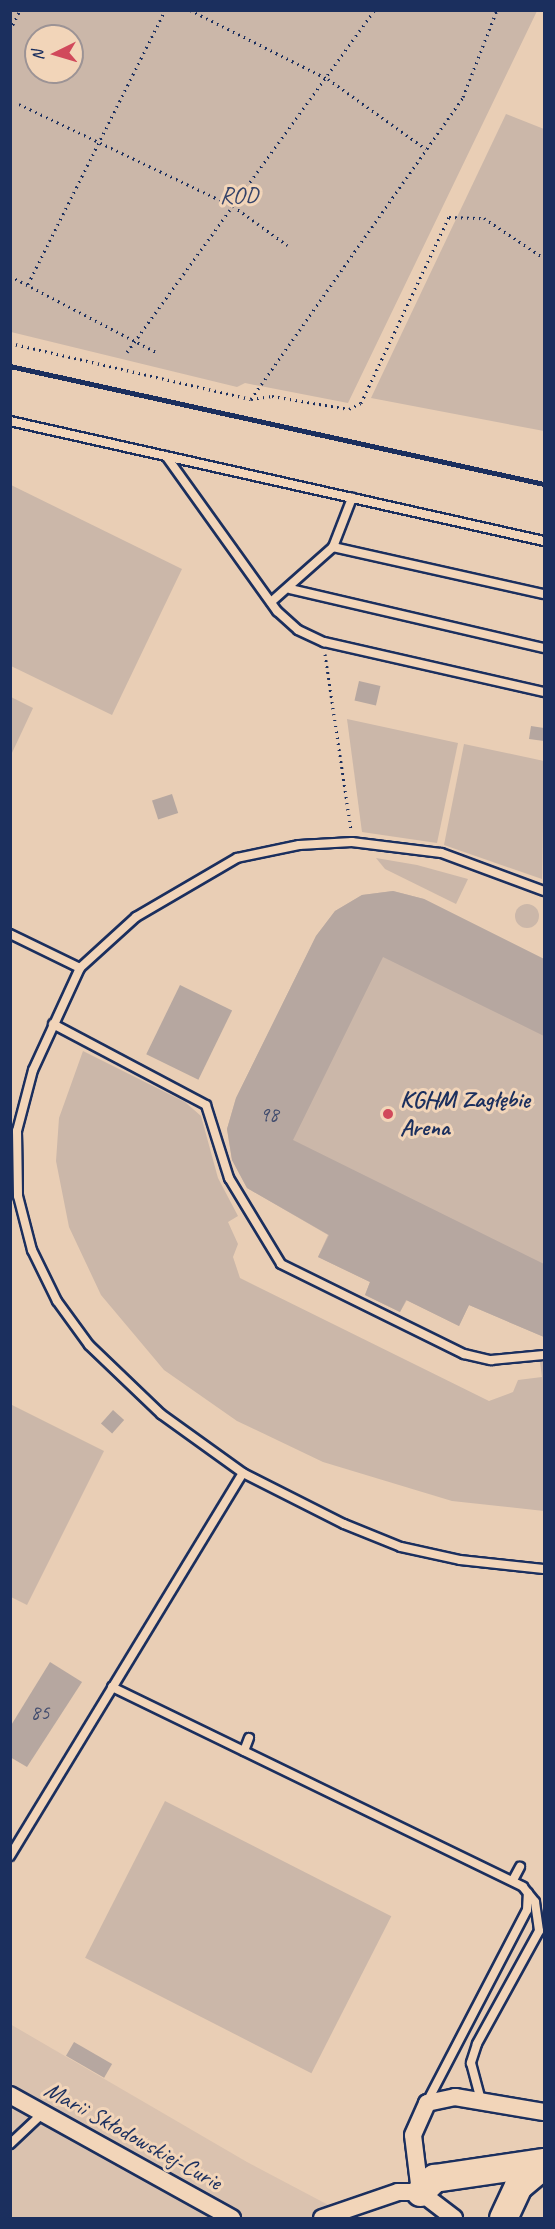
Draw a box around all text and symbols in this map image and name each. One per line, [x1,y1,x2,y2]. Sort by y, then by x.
north arrow [24,24,84,84]
text: N [28,50,48,61]
park label: ROD [220,182,258,210]
place label: KGHM Zagłębie Arena [400,1086,529,1142]
house number: 98 [260,1101,278,1127]
marker: KGHM Zagłębie Arena [381,1107,395,1121]
house number: 85 [31,1699,49,1725]
street label: Marii Skłodowskiej-Curie [39,2075,227,2197]

